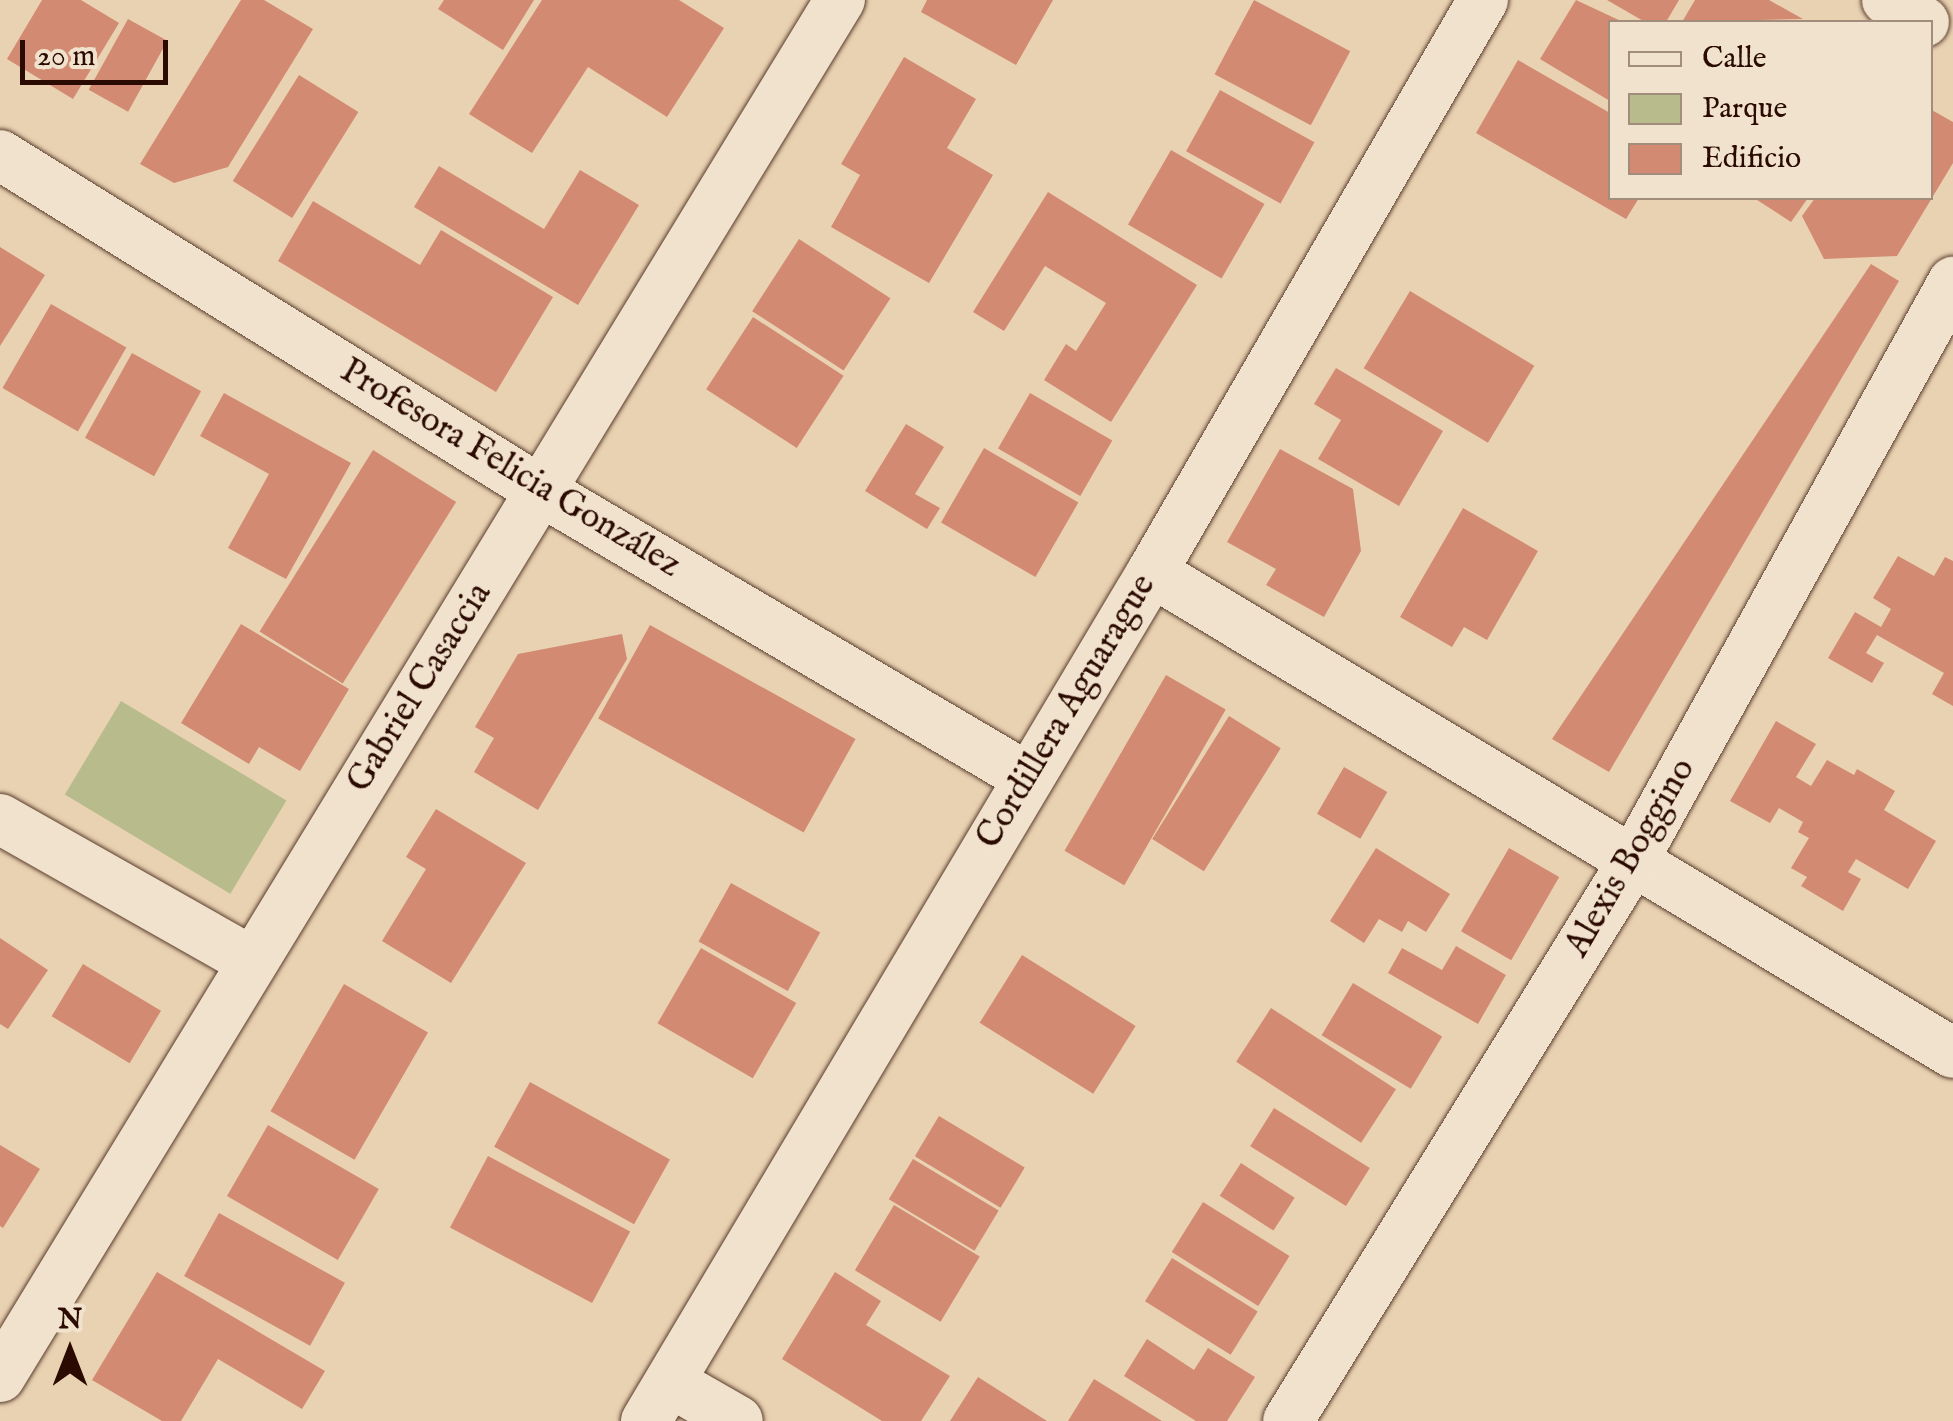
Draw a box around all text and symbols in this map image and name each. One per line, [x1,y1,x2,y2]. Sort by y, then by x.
scale bar [25,20,172,82]
legend [1608,20,1933,200]
text: 20 m [37,38,96,76]
text: Calle [1702,40,1766,78]
text: Parque [1702,90,1787,128]
text: Edificio [1702,140,1801,178]
street label: Profesora Felicia González [332,351,688,587]
street label: Cordillera Aguarague [969,567,1165,857]
street label: Gabriel Casaccia [339,576,501,800]
street label: Alexis Boggino [1557,751,1705,965]
north arrow [20,1301,120,1401]
text: N [58,1303,82,1338]

